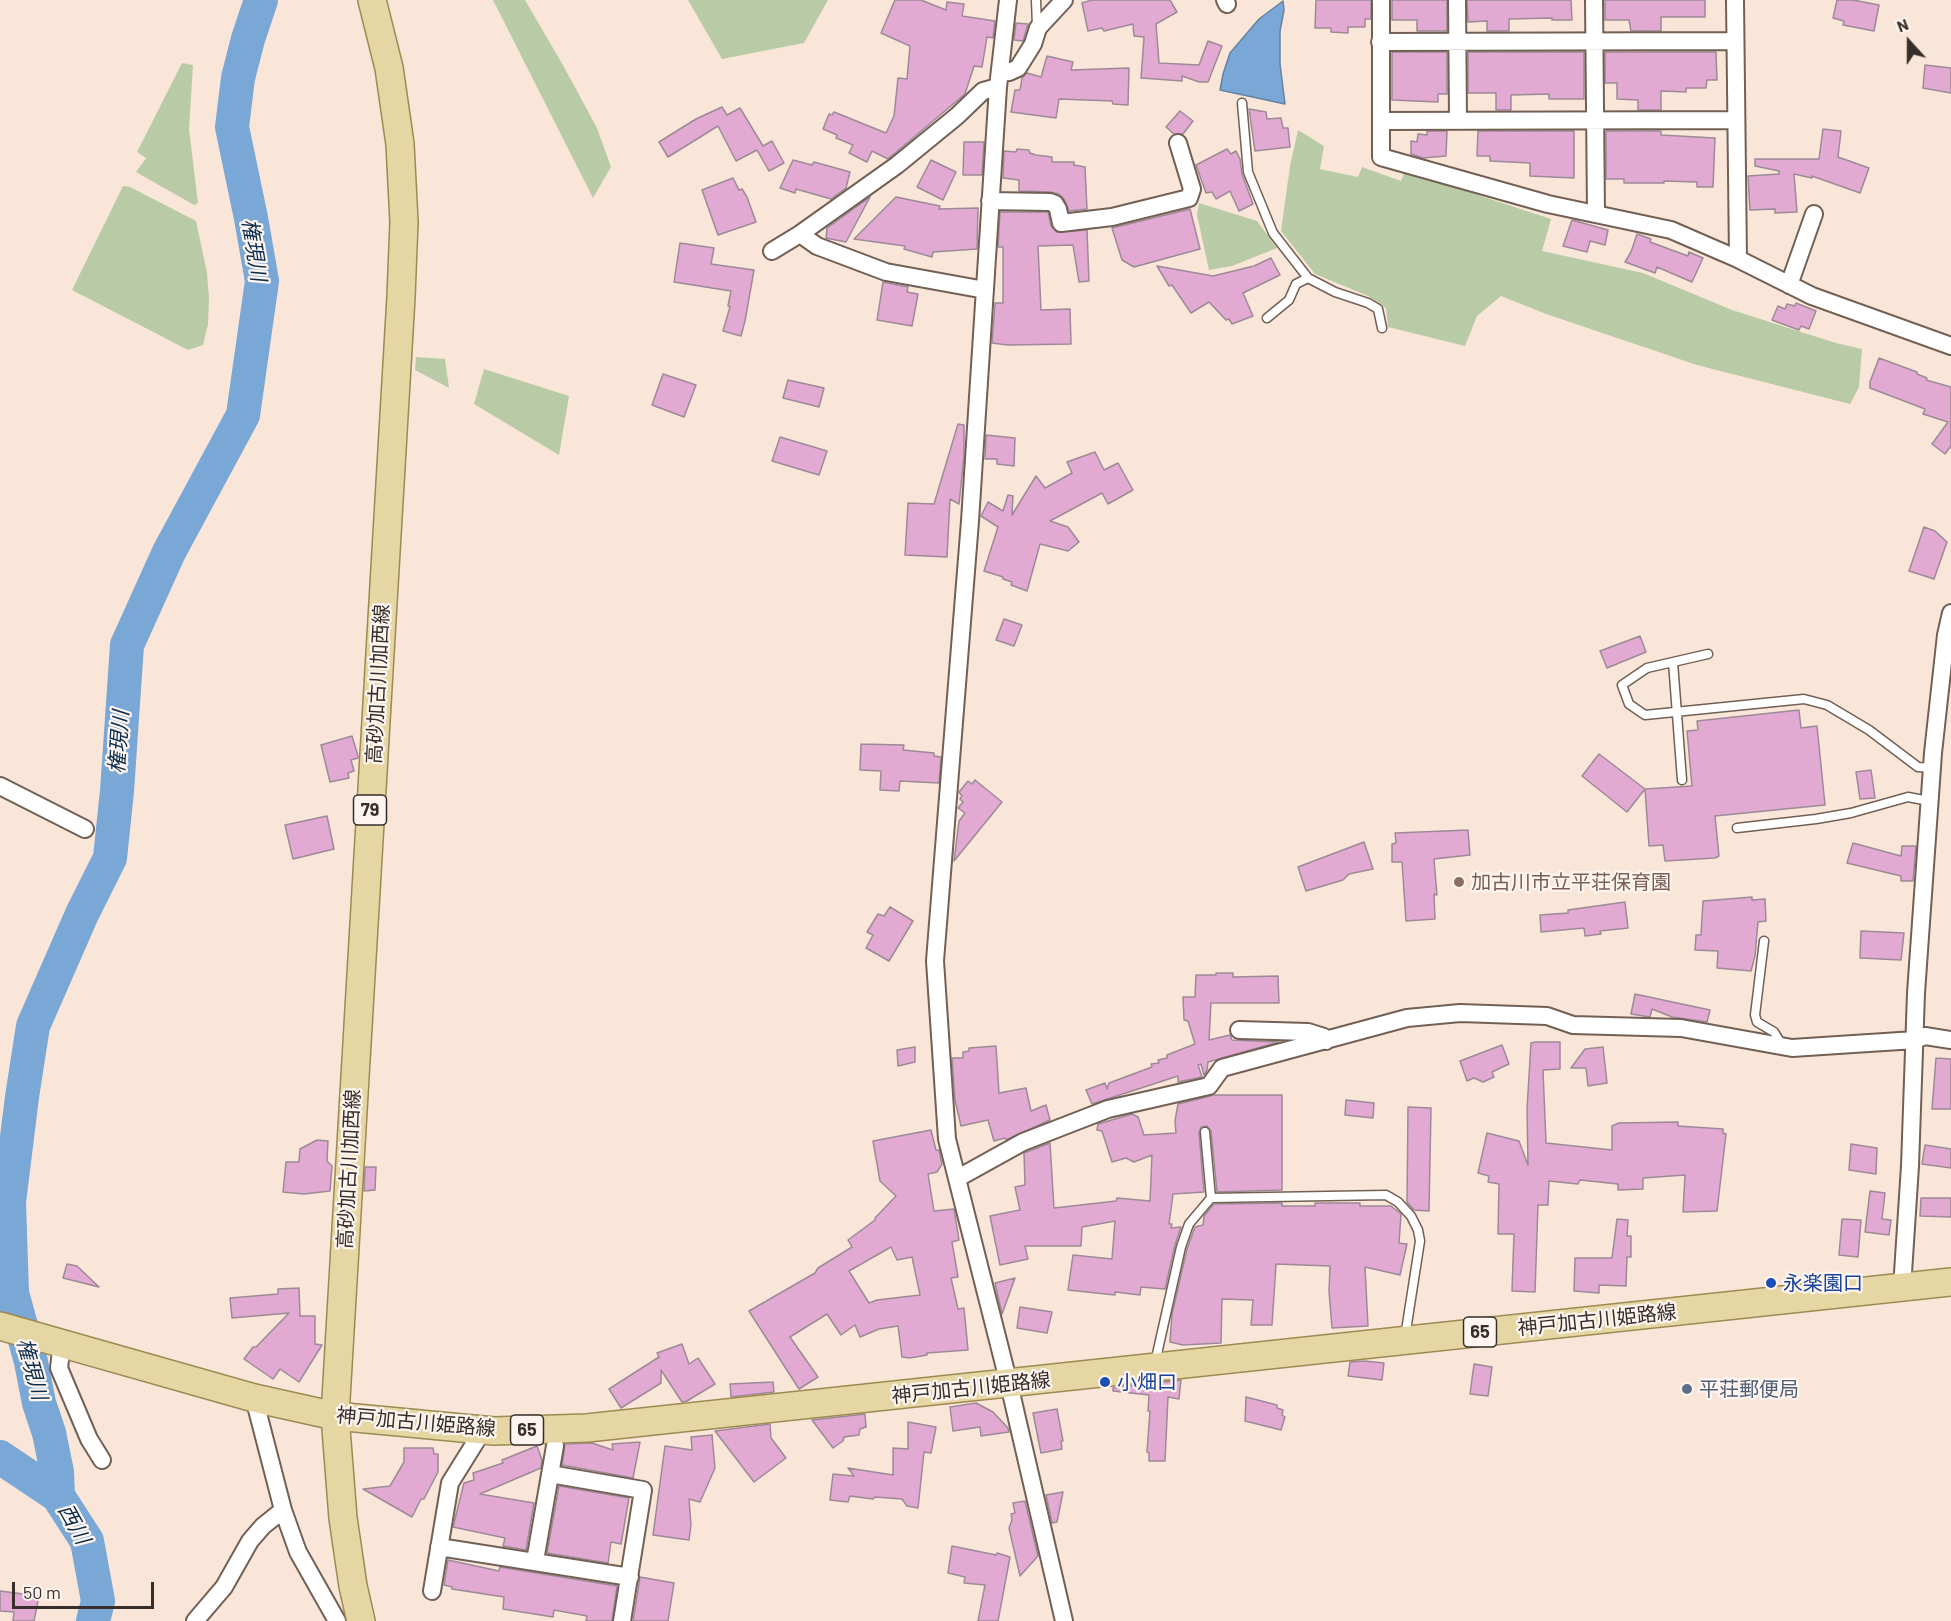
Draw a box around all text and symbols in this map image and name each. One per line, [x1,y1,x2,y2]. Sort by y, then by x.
north arrow [1879,12,1939,72]
text: N [1894,14,1911,36]
water label: 権現川 [237,217,271,283]
street label: 高砂加古川加西線 [362,603,394,765]
water label: 権現川 [104,710,134,774]
road number: 79 [354,795,386,825]
place label: 加古川市立平荘保育園 [1471,870,1671,894]
marker: 加古川市立平荘保育園 [1452,875,1466,889]
street label: 高砂加古川加西線 [333,1088,365,1250]
place label: 永楽園口 [1783,1271,1863,1295]
marker: 永楽園口 [1764,1276,1778,1290]
street label: 神戸加古川姫路線 [1516,1300,1678,1340]
road number: 65 [1464,1317,1496,1347]
water label: 権現川 [12,1335,52,1403]
street label: 神戸加古川姫路線 [890,1368,1052,1408]
place label: 小畑口 [1117,1370,1177,1394]
marker: 小畑口 [1098,1375,1112,1389]
place label: 平荘郵便局 [1699,1377,1799,1401]
marker: 平荘郵便局 [1680,1382,1694,1396]
street label: 神戸加古川姫路線 [335,1403,497,1441]
road number: 65 [510,1415,544,1445]
water label: 西川 [53,1500,95,1548]
scale bar [15,1570,158,1608]
text: 50 m [23,1581,61,1603]

